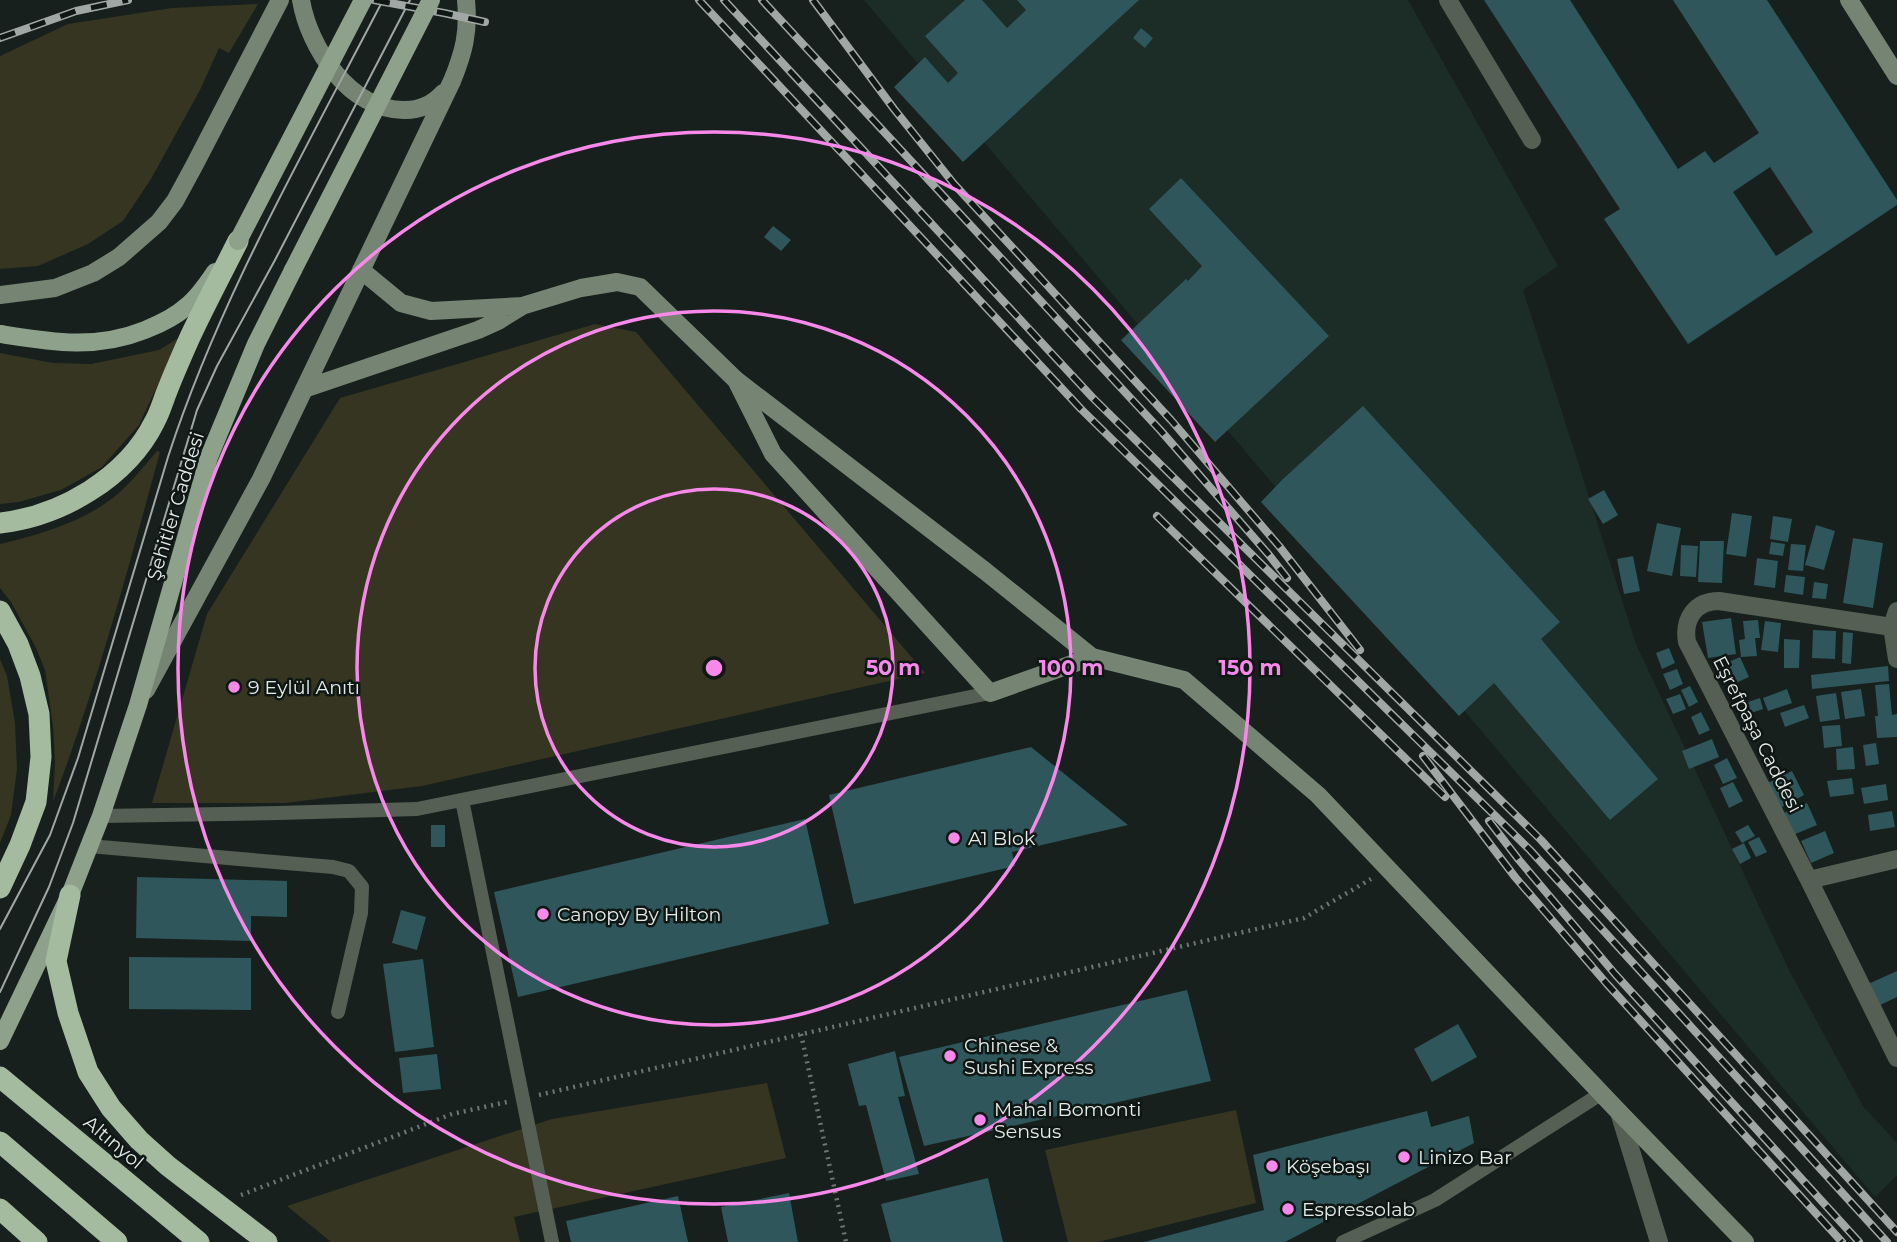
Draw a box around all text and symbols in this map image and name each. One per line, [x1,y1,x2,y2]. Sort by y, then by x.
street label: Şehitler Caddesi [142,429,209,583]
street label: Eşrefpaşa Caddesi [1708,652,1807,816]
text: 50 m [866,655,920,680]
text: 100 m [1039,655,1103,680]
text: 150 m [1219,655,1281,680]
centre of rings [702,656,726,680]
place label: 9 Eylül Anıtı [248,676,360,699]
marker: 9 Eylül Anıtı [226,679,242,695]
place label: A1 Blok [968,827,1036,850]
marker: A1 Blok [946,830,962,846]
place label: Canopy By Hilton [557,903,721,926]
marker: Canopy By Hilton [535,906,551,922]
place label: Chinese & Sushi Express [964,1034,1094,1079]
marker: Chinese & Sushi Express [942,1048,958,1064]
place label: Mahal Bomonti Sensus [994,1098,1141,1143]
street label: Altınyol [79,1111,148,1174]
marker: Mahal Bomonti Sensus [972,1112,988,1128]
place label: Linizo Bar [1418,1146,1512,1169]
marker: Linizo Bar [1396,1149,1412,1165]
place label: Köşebaşı [1286,1155,1370,1178]
marker: Köşebaşı [1264,1158,1280,1174]
place label: Espressolab [1302,1198,1415,1221]
marker: Espressolab [1280,1201,1296,1217]

